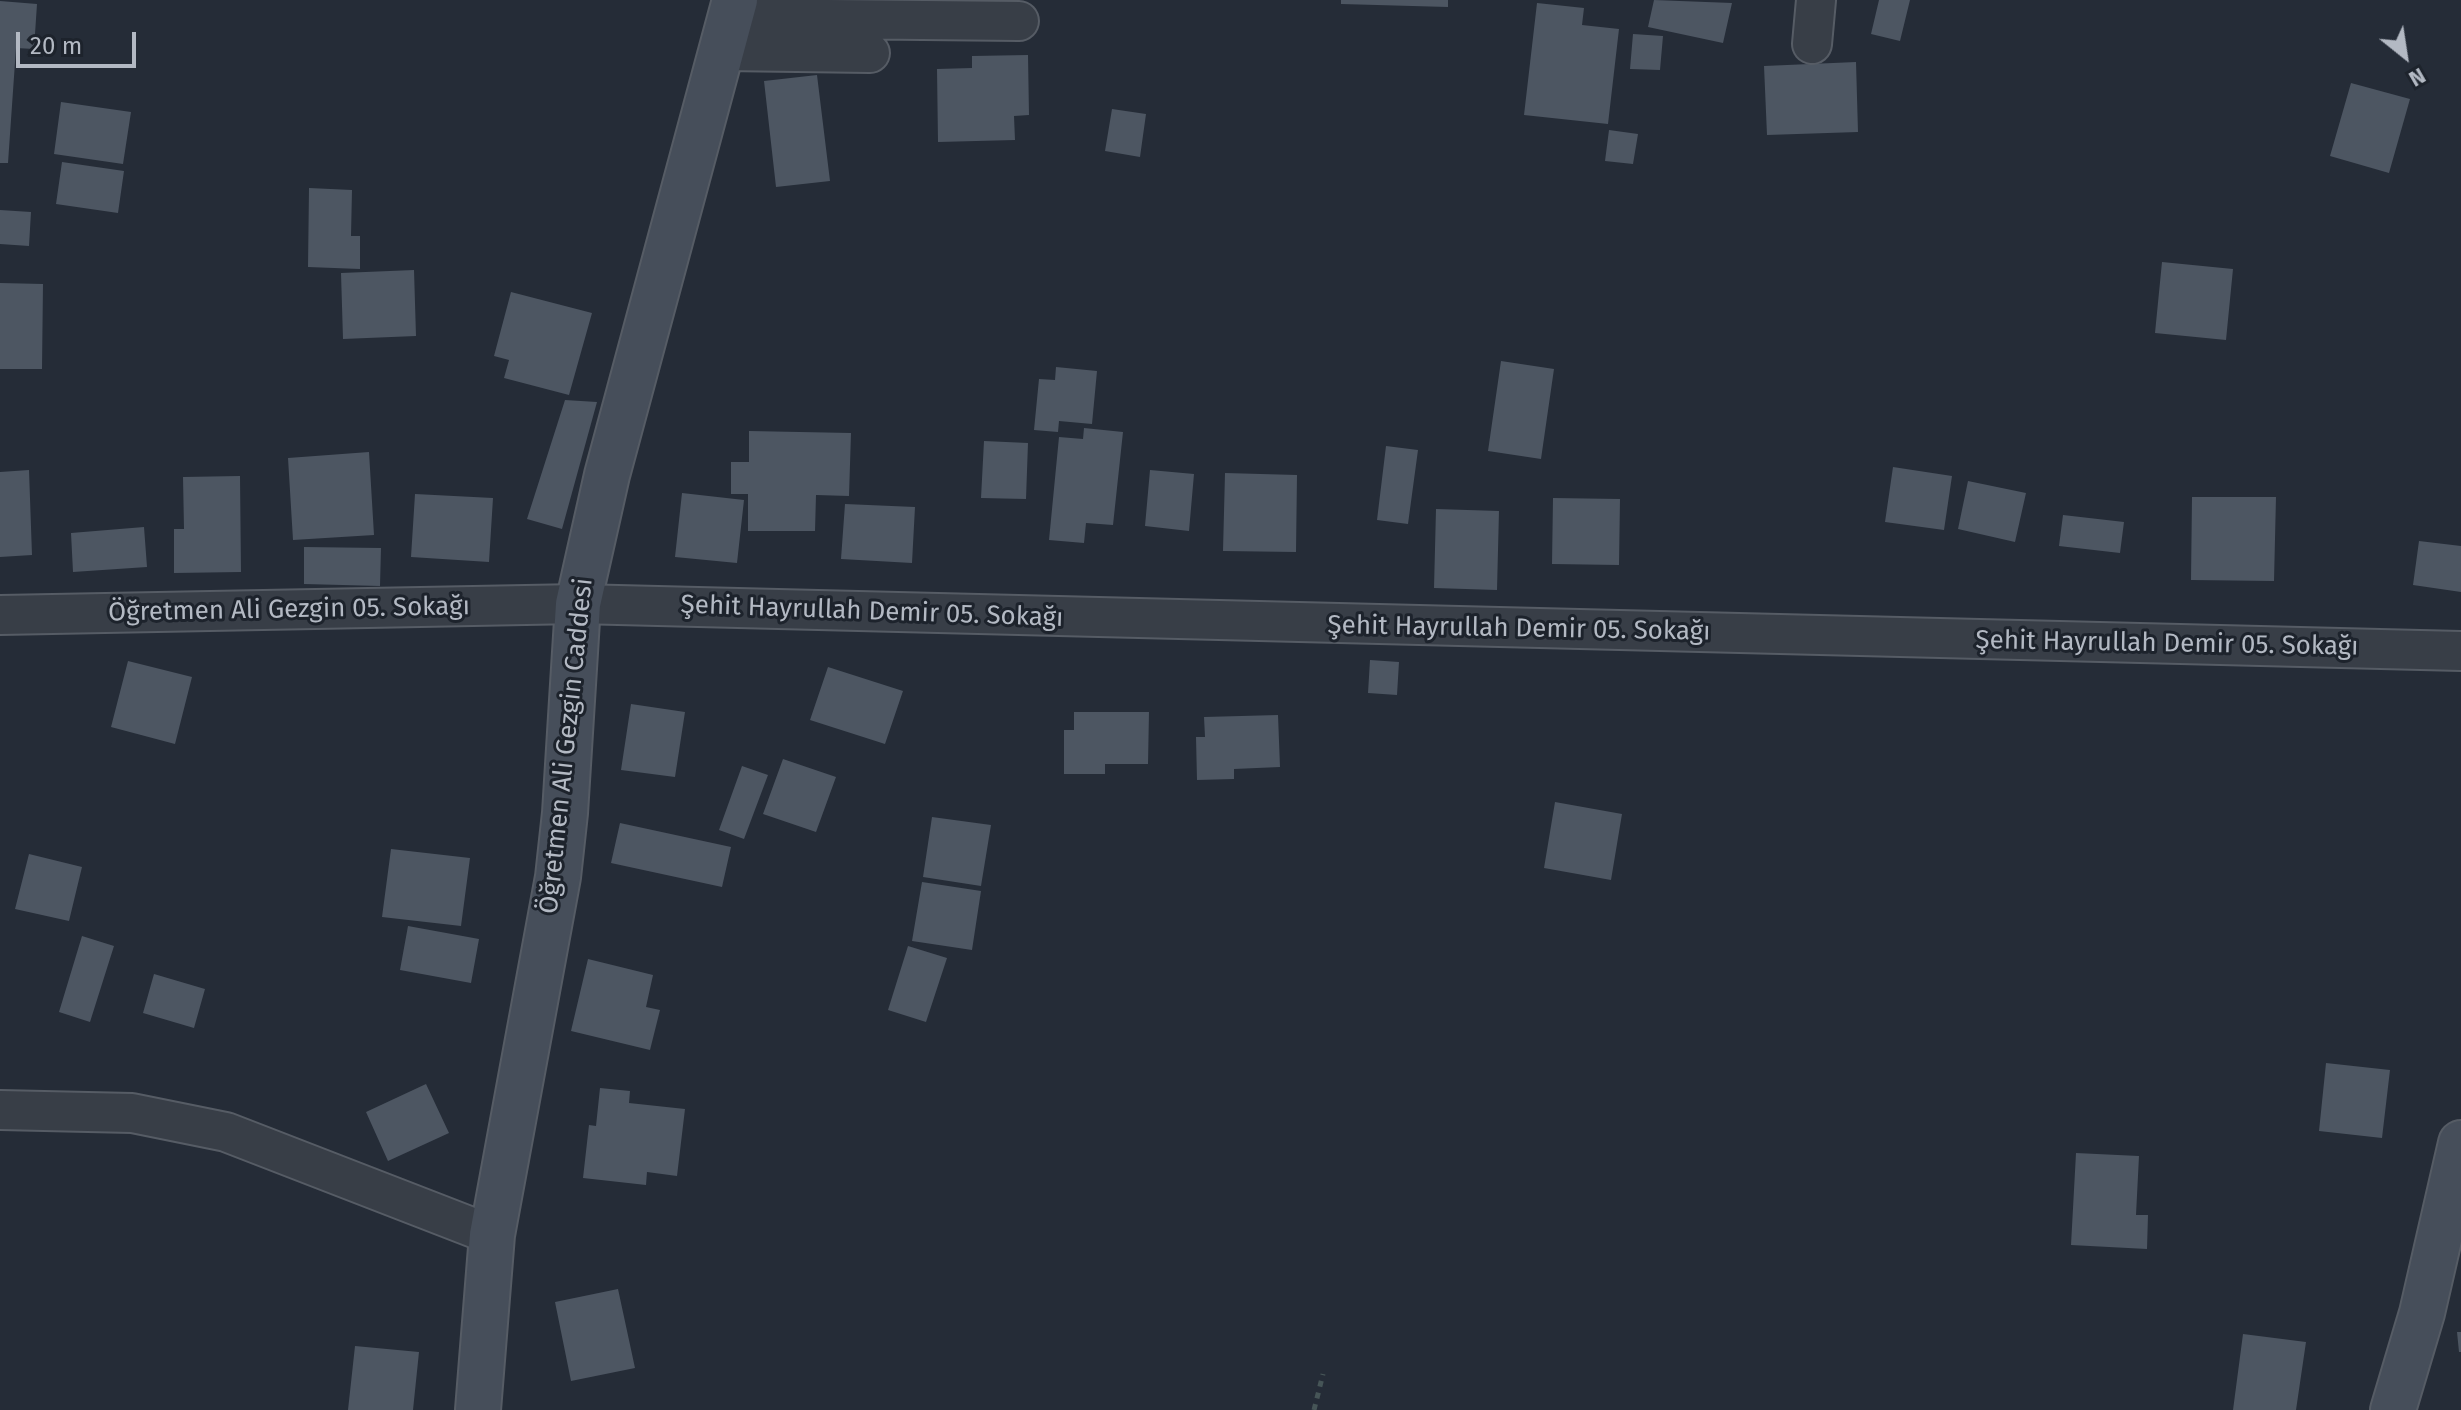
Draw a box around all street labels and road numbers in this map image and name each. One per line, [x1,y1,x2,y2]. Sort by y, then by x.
street label: Öğretmen Ali Gezgin Caddesi [534,577,600,915]
street label: Şehit Hayrullah Demir 05. Sokağı [680,590,1064,634]
street label: Öğretmen Ali Gezgin 05. Sokağı [108,591,470,629]
street label: Şehit Hayrullah Demir 05. Sokağı [1327,610,1711,648]
street label: Şehit Hayrullah Demir 05. Sokağı [1975,625,2359,663]

